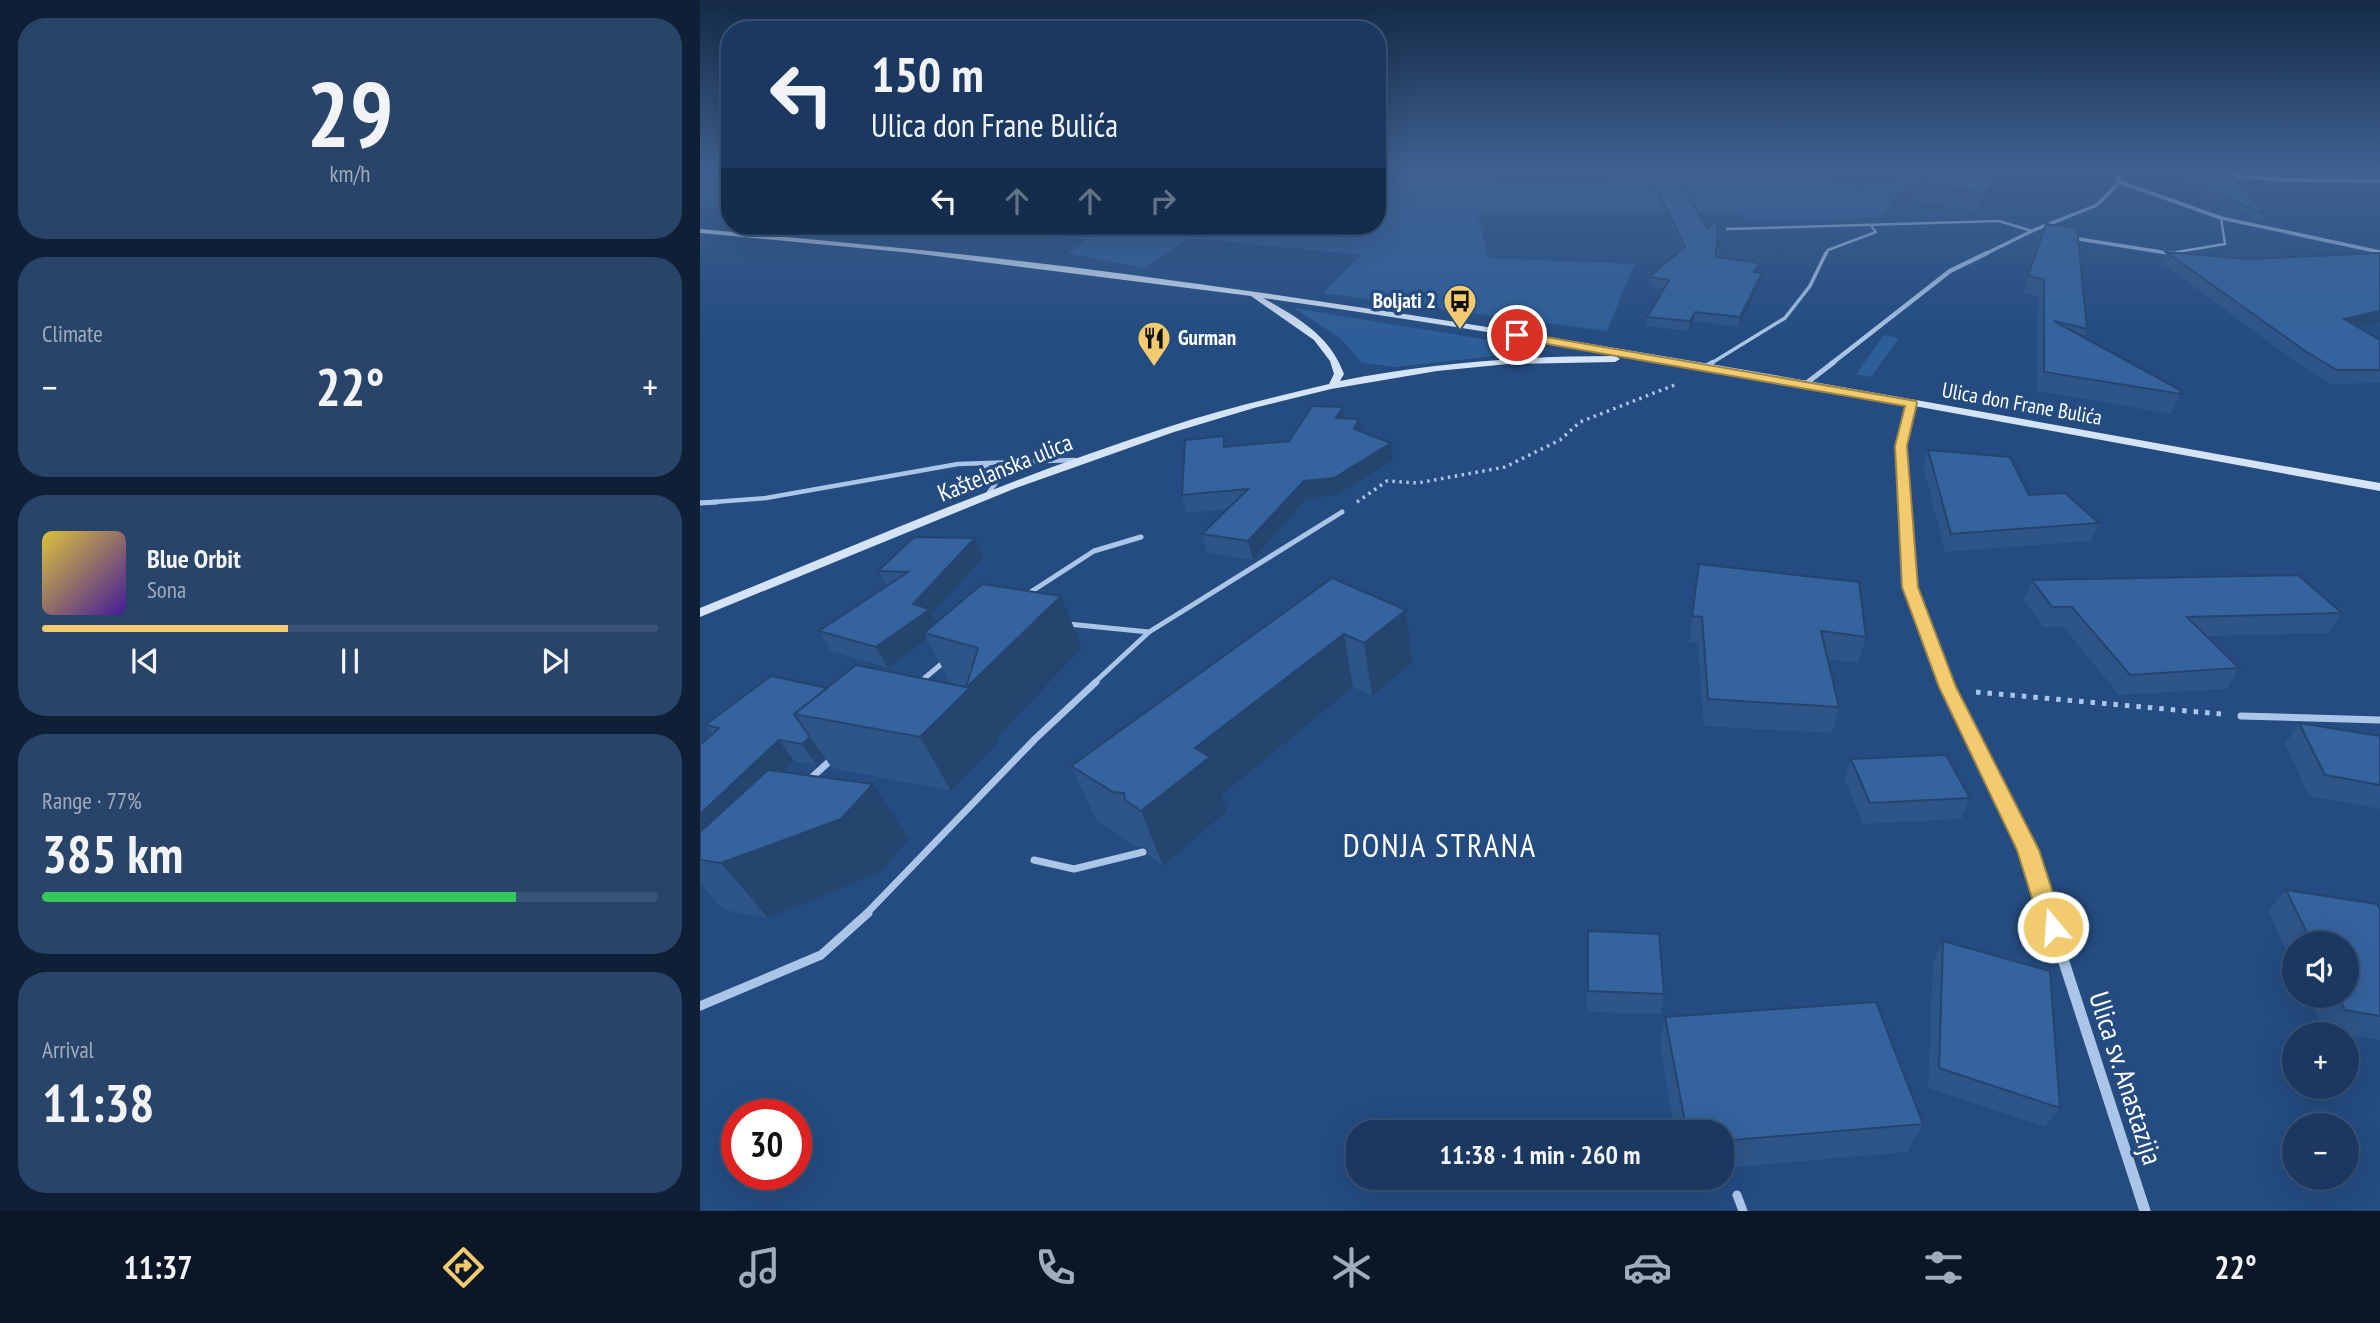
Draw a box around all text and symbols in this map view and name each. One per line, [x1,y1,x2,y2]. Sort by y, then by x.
text: 150 m [871,42,984,106]
icon: left [756,49,847,140]
text: 29 [307,54,394,172]
text: Ulica don Frane Bulića [871,104,1118,146]
text: km/h [330,159,370,188]
icon: left [925,182,963,220]
icon: ahead [998,182,1036,220]
icon: ahead [1071,182,1109,220]
icon: right [1144,182,1182,220]
bus stop icon: Boljati 2 [1441,282,1479,331]
place label: Boljati 2 [1373,287,1436,314]
pin [1487,305,1547,365]
icon: arrive [1498,316,1536,354]
text: Climate [42,319,103,348]
restaurant icon: Gurman [1135,319,1173,368]
place label: Gurman [1178,324,1236,351]
text: 22° [316,353,384,420]
text: − [42,362,58,411]
text: + [642,362,658,411]
street label: Ulica don Frane Bulića [1940,376,2104,431]
street label: Kaštelanska ulica [933,426,1077,509]
text: Blue Orbit [147,542,241,575]
text: Sona [147,575,186,604]
icon: previous [126,642,164,680]
icon: pause [331,642,369,680]
icon: next [536,642,574,680]
text: Range · 77% [42,786,142,815]
text: 385 km [42,820,183,887]
district label: DONJA STRANA [1343,824,1537,866]
position arrow [2016,890,2090,964]
map controls [2282,931,2359,1190]
button: sound [2282,931,2359,1008]
street label: Ulica sv. Anastazija [2081,987,2172,1169]
button: + [2282,1022,2359,1099]
text: Arrival [42,1035,94,1064]
text: 11:38 [42,1069,154,1136]
speed limit sign: 30 [721,1099,812,1190]
button: − [2282,1113,2359,1190]
text: 11:38 · 1 min · 260 m [1440,1138,1640,1171]
icon: directions [439,1243,488,1292]
icon: music [735,1243,784,1292]
icon: phone [1031,1243,1080,1292]
icon: climate [1327,1243,1376,1292]
icon: car [1623,1243,1672,1292]
icon: filters [1919,1243,1968,1292]
text: 11:37 [123,1246,193,1288]
text: 22° [2214,1246,2257,1288]

